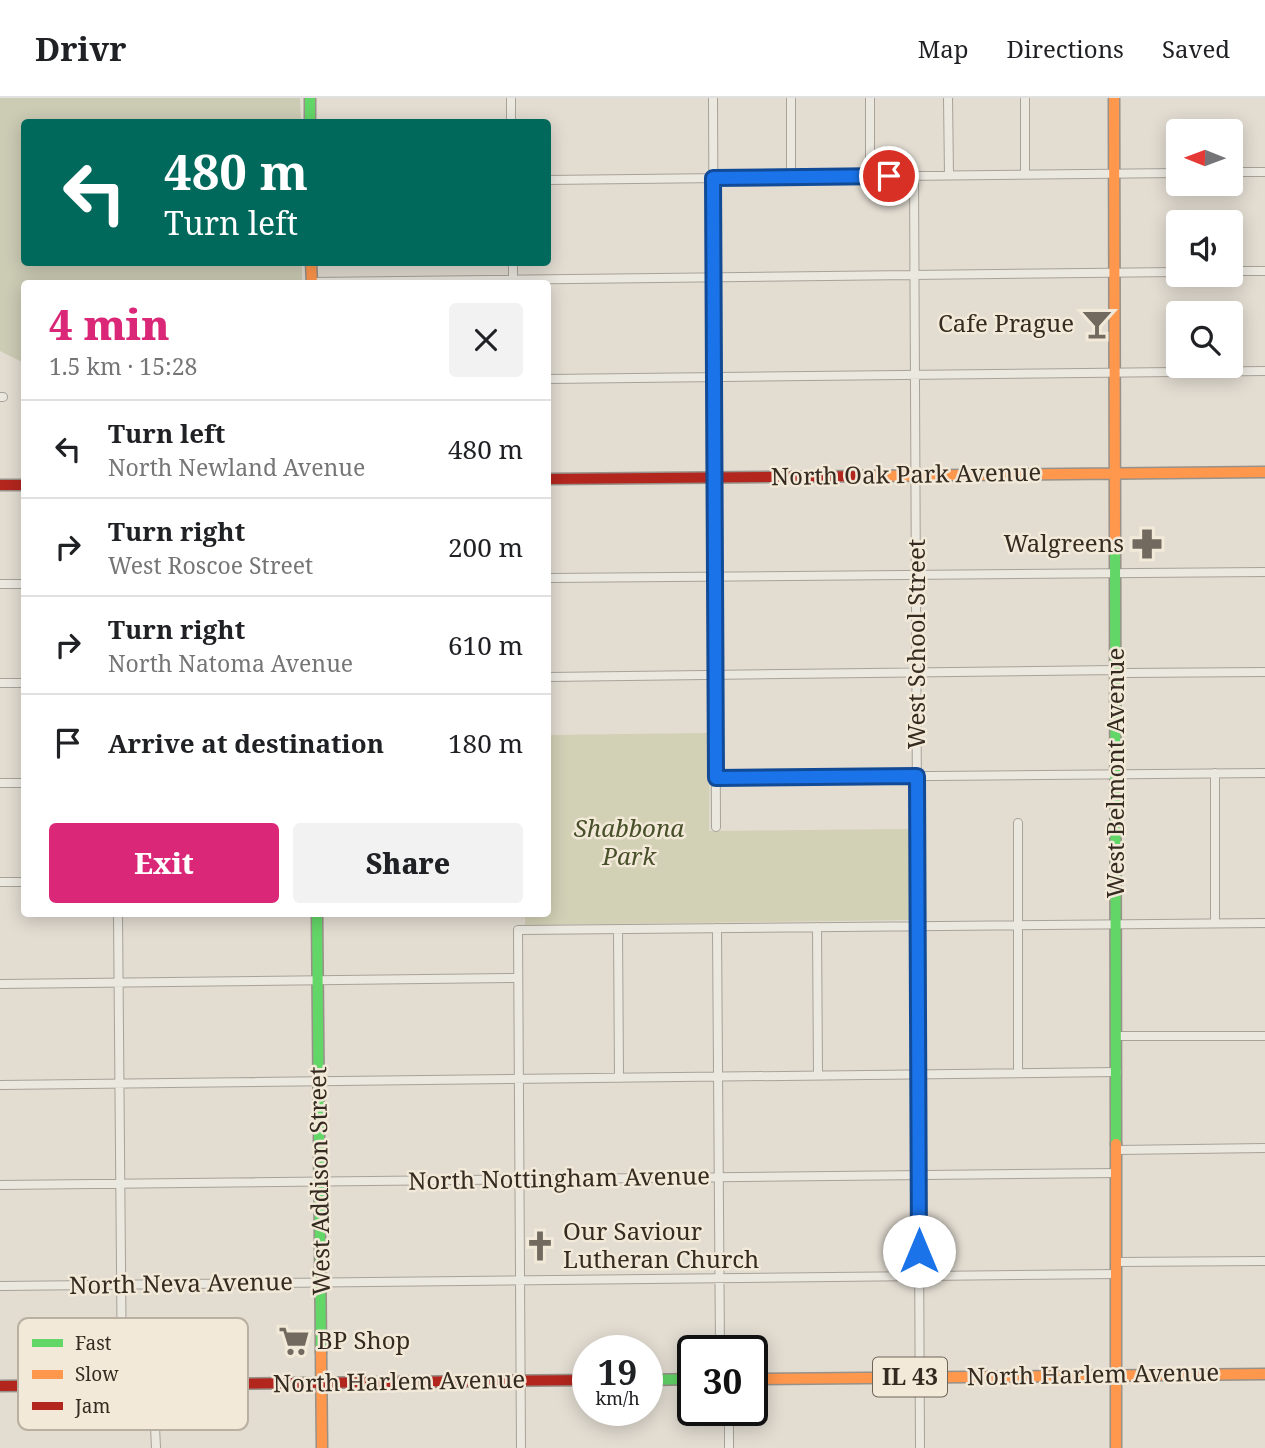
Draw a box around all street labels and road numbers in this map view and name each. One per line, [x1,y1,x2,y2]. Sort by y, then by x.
street label: North Oak Park Avenue [771,455,1041,492]
street label: West School Street [899,539,932,749]
street label: West Belmont Avenue [1098,648,1131,898]
street label: West Addison Street [300,1066,337,1296]
street label: North Nottingham Avenue [408,1158,710,1197]
street label: North Neva Avenue [69,1264,293,1301]
street label: North Harlem Avenue [967,1355,1219,1392]
road number: IL 43 [873,1358,947,1396]
street label: North Harlem Avenue [273,1362,525,1399]

